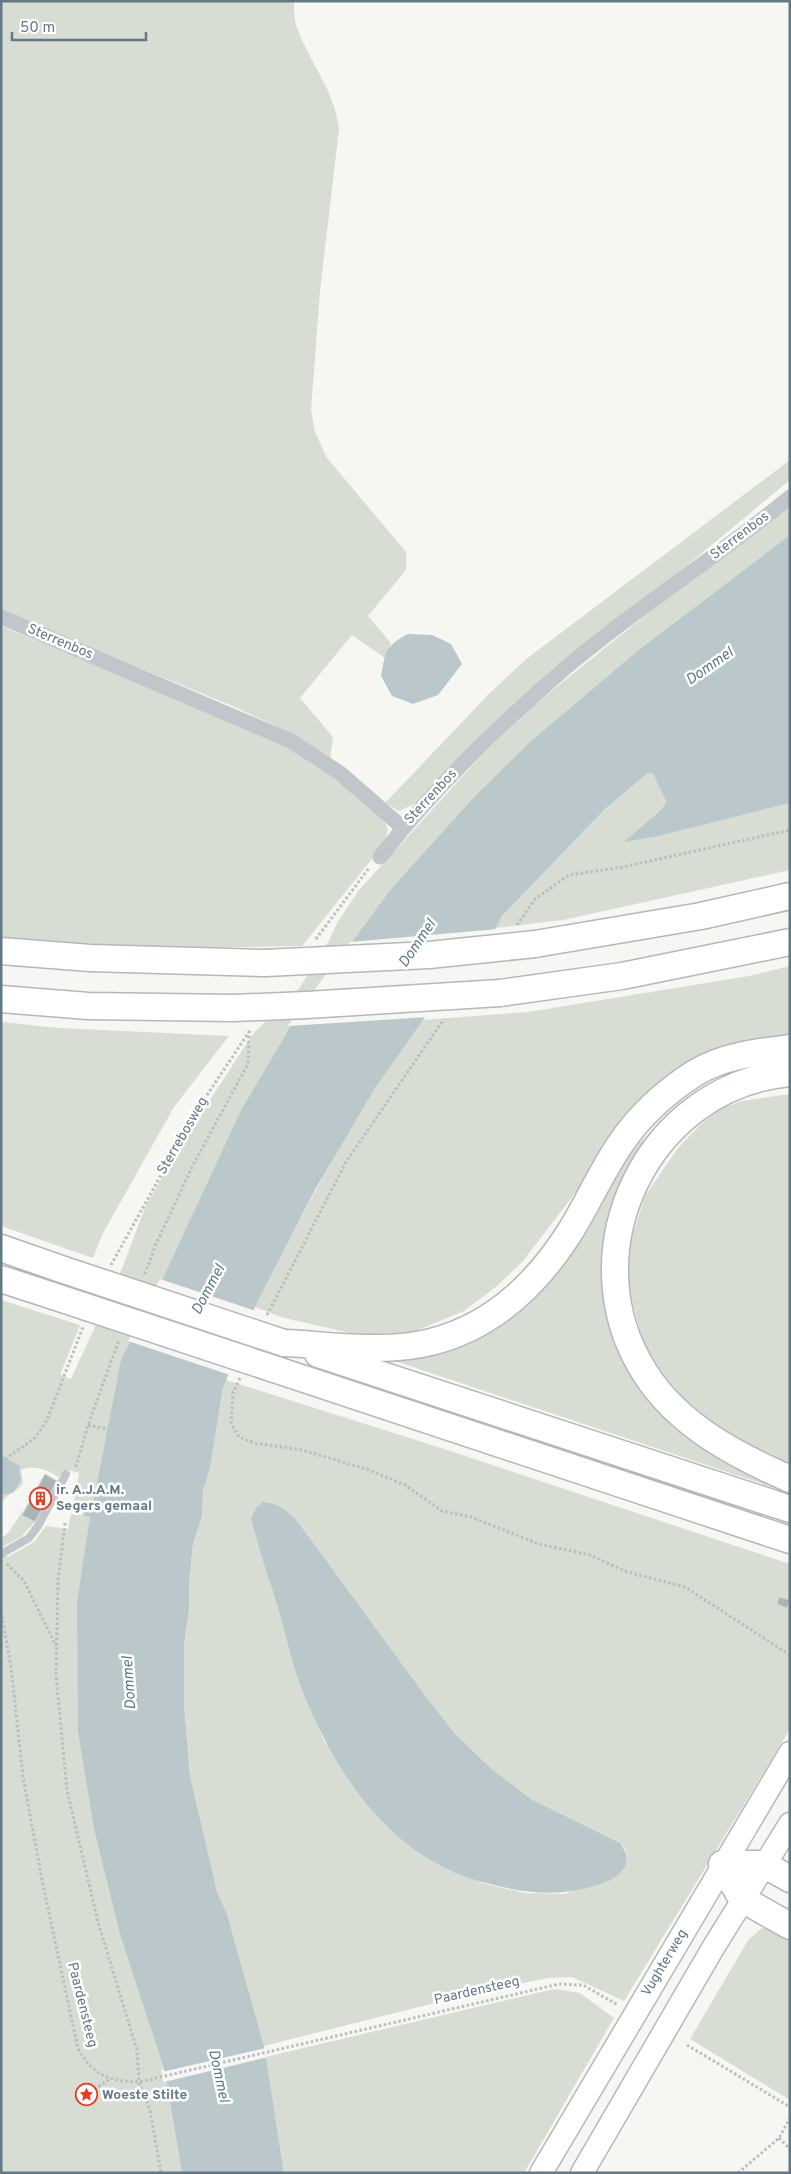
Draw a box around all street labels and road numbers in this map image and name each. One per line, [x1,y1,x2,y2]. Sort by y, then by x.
street label: Sterrenbos [707,508,773,564]
street label: Sterrenbos [25,621,95,663]
street label: Sterrenbos [401,766,461,828]
street label: Sterrebosweg [154,1094,212,1178]
street label: Vughterweg [638,1926,692,2000]
street label: Paardensteeg [63,1961,101,2049]
street label: Paardensteeg [433,1973,521,2009]

